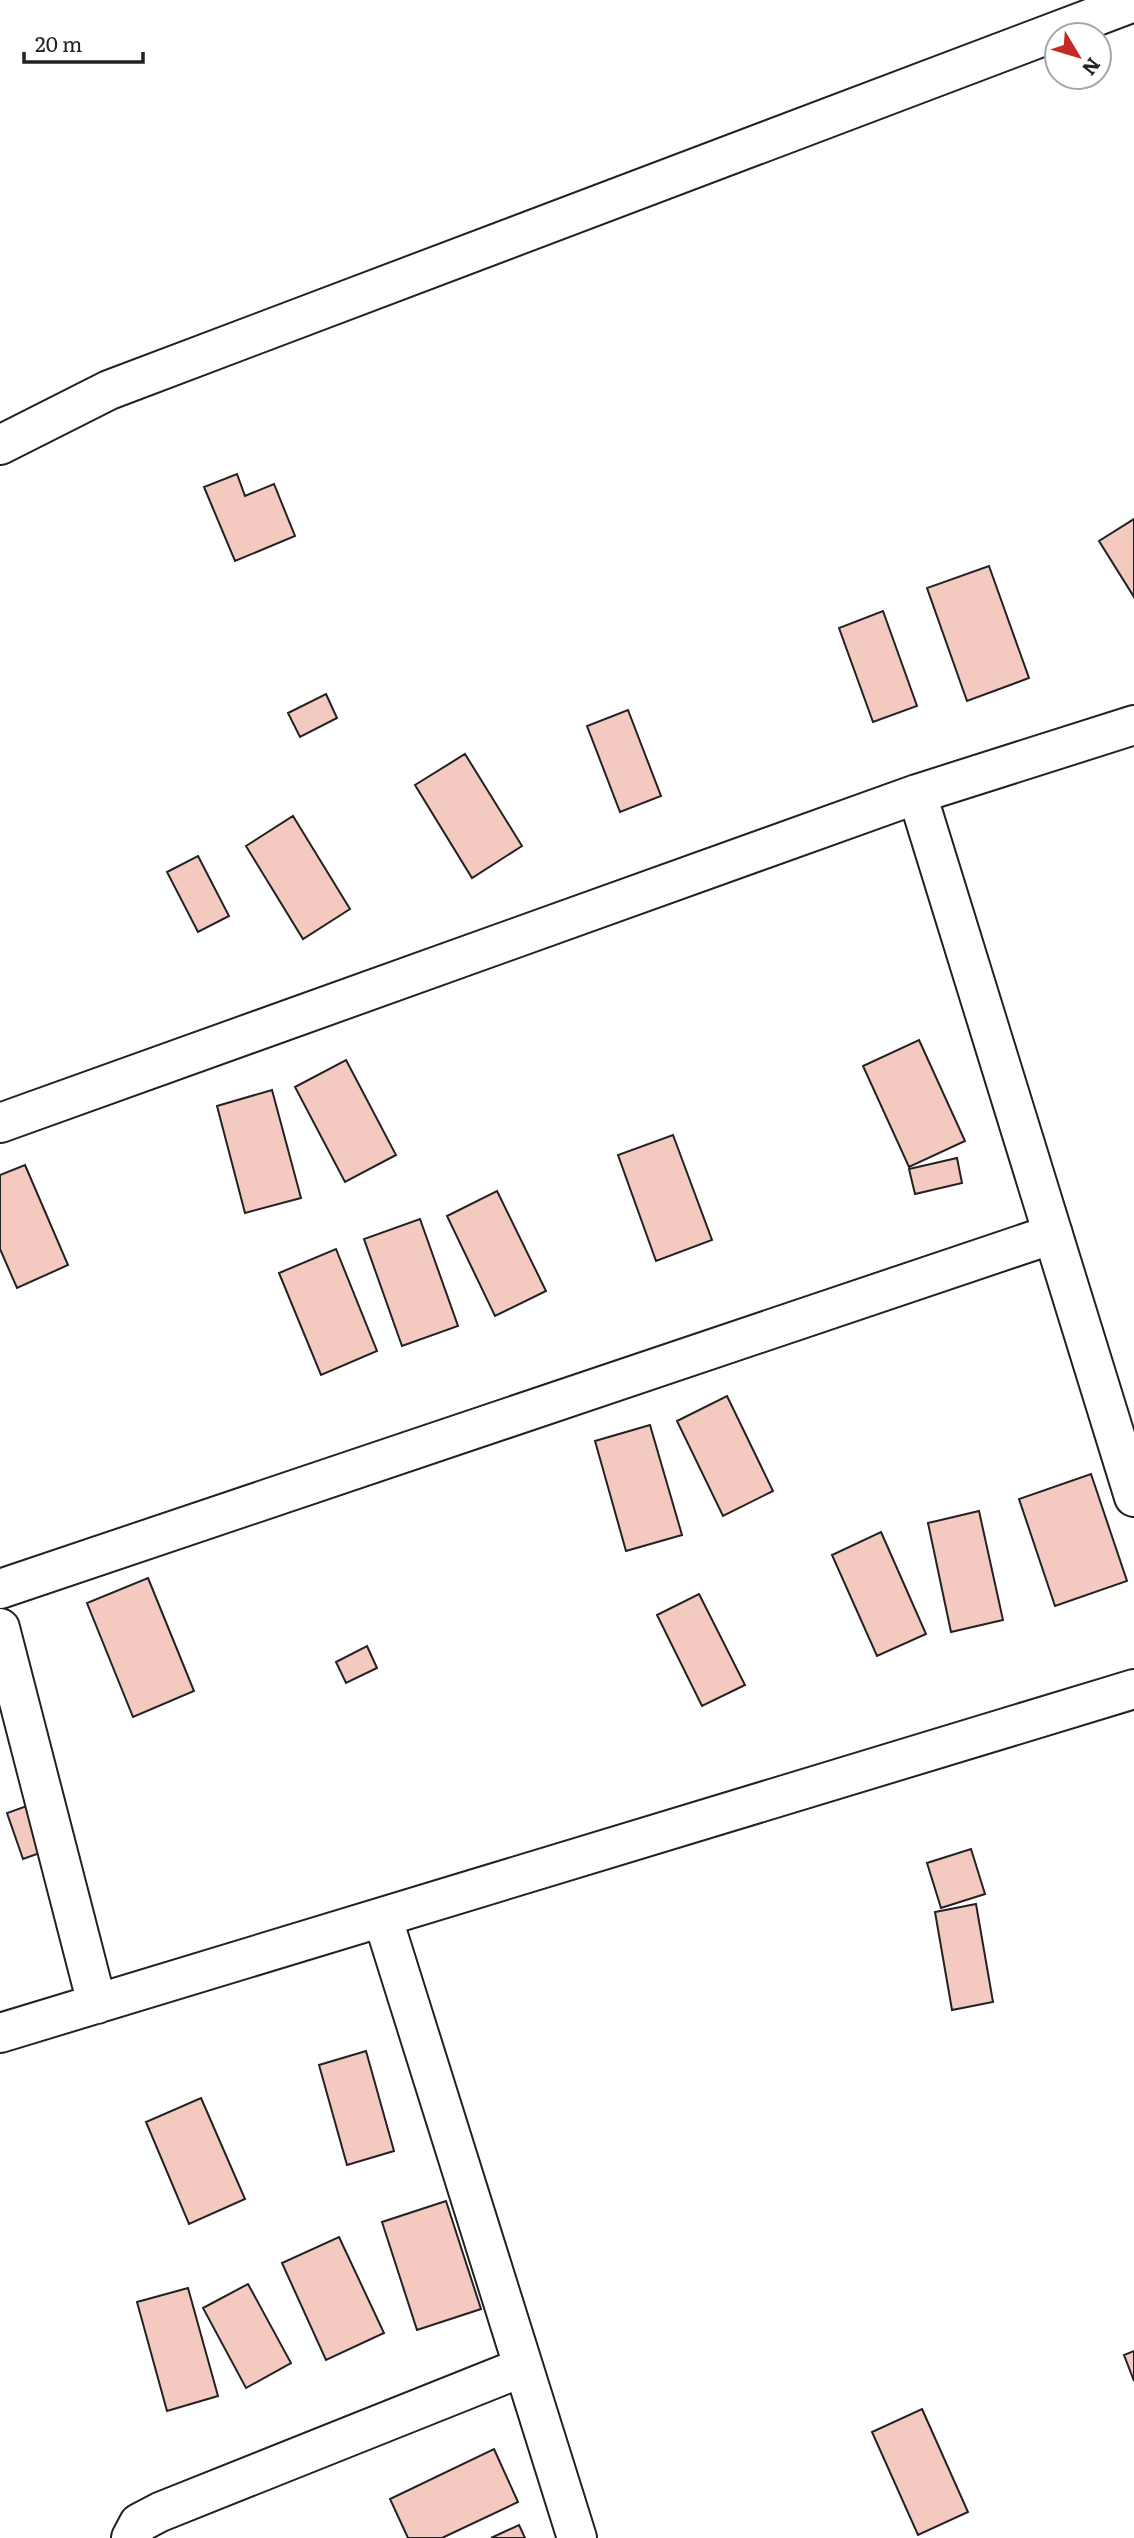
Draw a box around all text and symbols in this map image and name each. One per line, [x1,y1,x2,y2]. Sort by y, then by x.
scale bar [24,21,144,65]
north arrow [1043,21,1113,91]
text: 20 m [35,27,82,58]
text: N [1076,52,1108,82]

